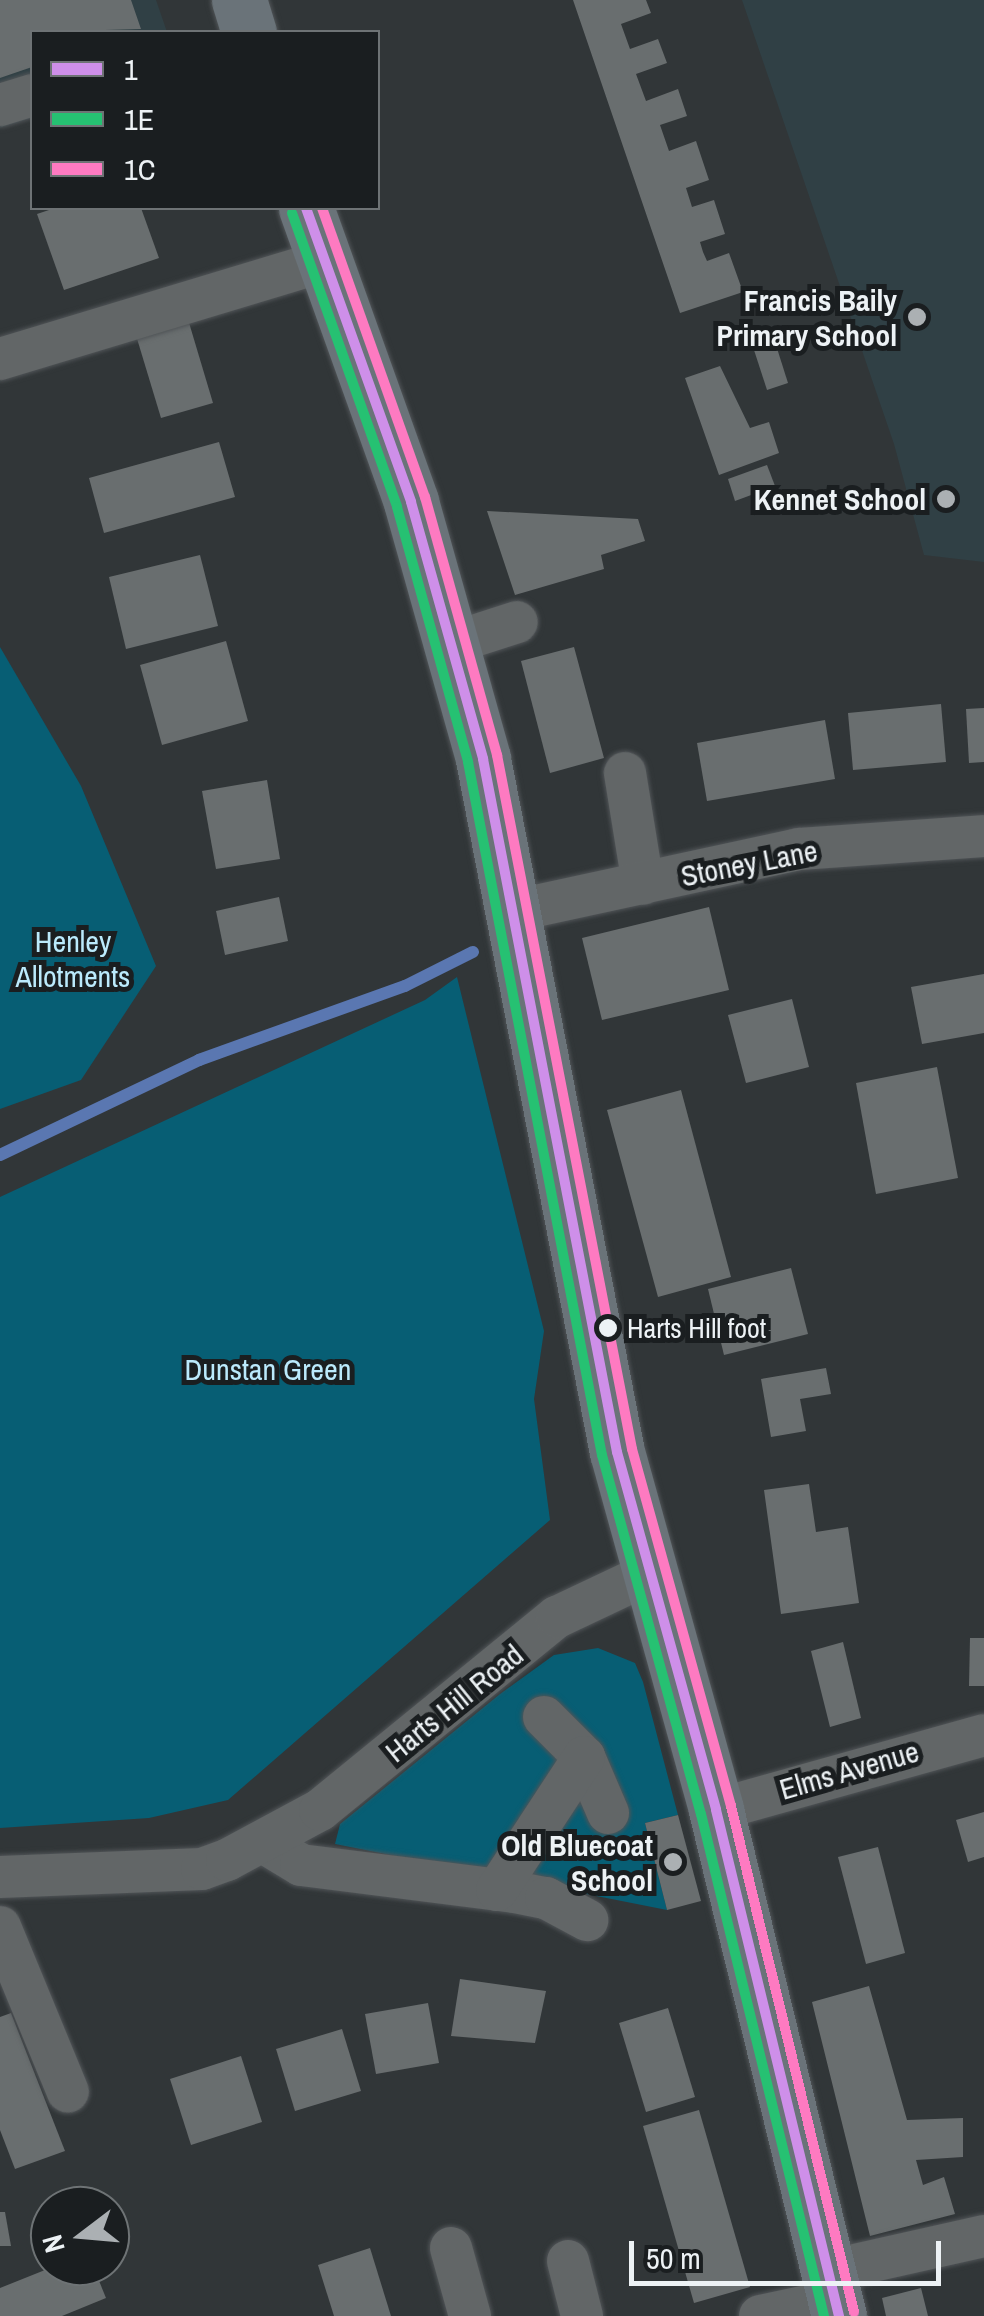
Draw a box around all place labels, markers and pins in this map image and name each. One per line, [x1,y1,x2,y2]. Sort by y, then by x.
place label: Francis Baily Primary School [717,282,897,352]
marker: Francis Baily Primary School [906,306,928,328]
place label: Kennet School [754,481,926,517]
marker: Kennet School [935,488,957,510]
place label: Harts Hill foot [627,1311,766,1345]
marker: Harts Hill foot [598,1318,618,1338]
place label: Old Bluecoat School [501,1827,653,1898]
marker: Old Bluecoat School [662,1851,684,1873]

